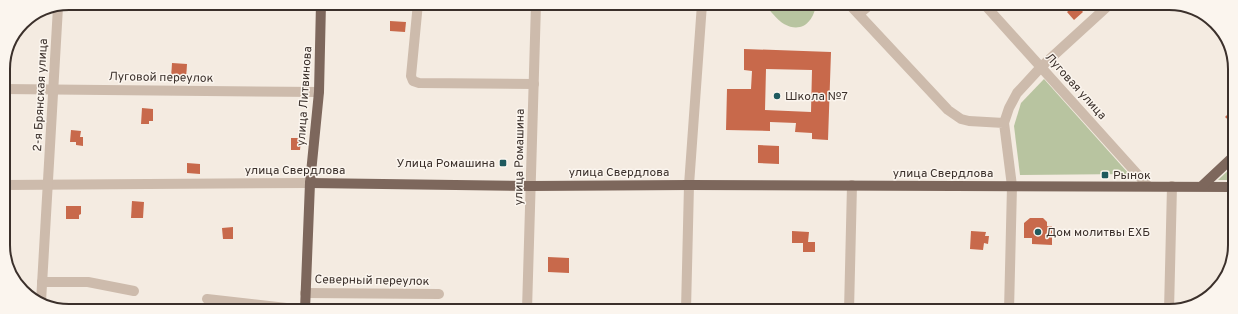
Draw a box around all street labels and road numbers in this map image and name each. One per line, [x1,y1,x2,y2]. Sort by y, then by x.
street label: 2-я Брянская улица [30,38,52,152]
street label: улица Литвинова [294,46,316,147]
street label: Луговая улица [1041,50,1110,124]
street label: Луговой переулок [108,69,214,87]
street label: улица Ромашина [511,109,529,206]
street label: улица Свердлова [245,163,345,179]
street label: улица Свердлова [569,165,669,181]
street label: улица Свердлова [893,166,993,182]
street label: Северный переулок [314,272,430,290]

